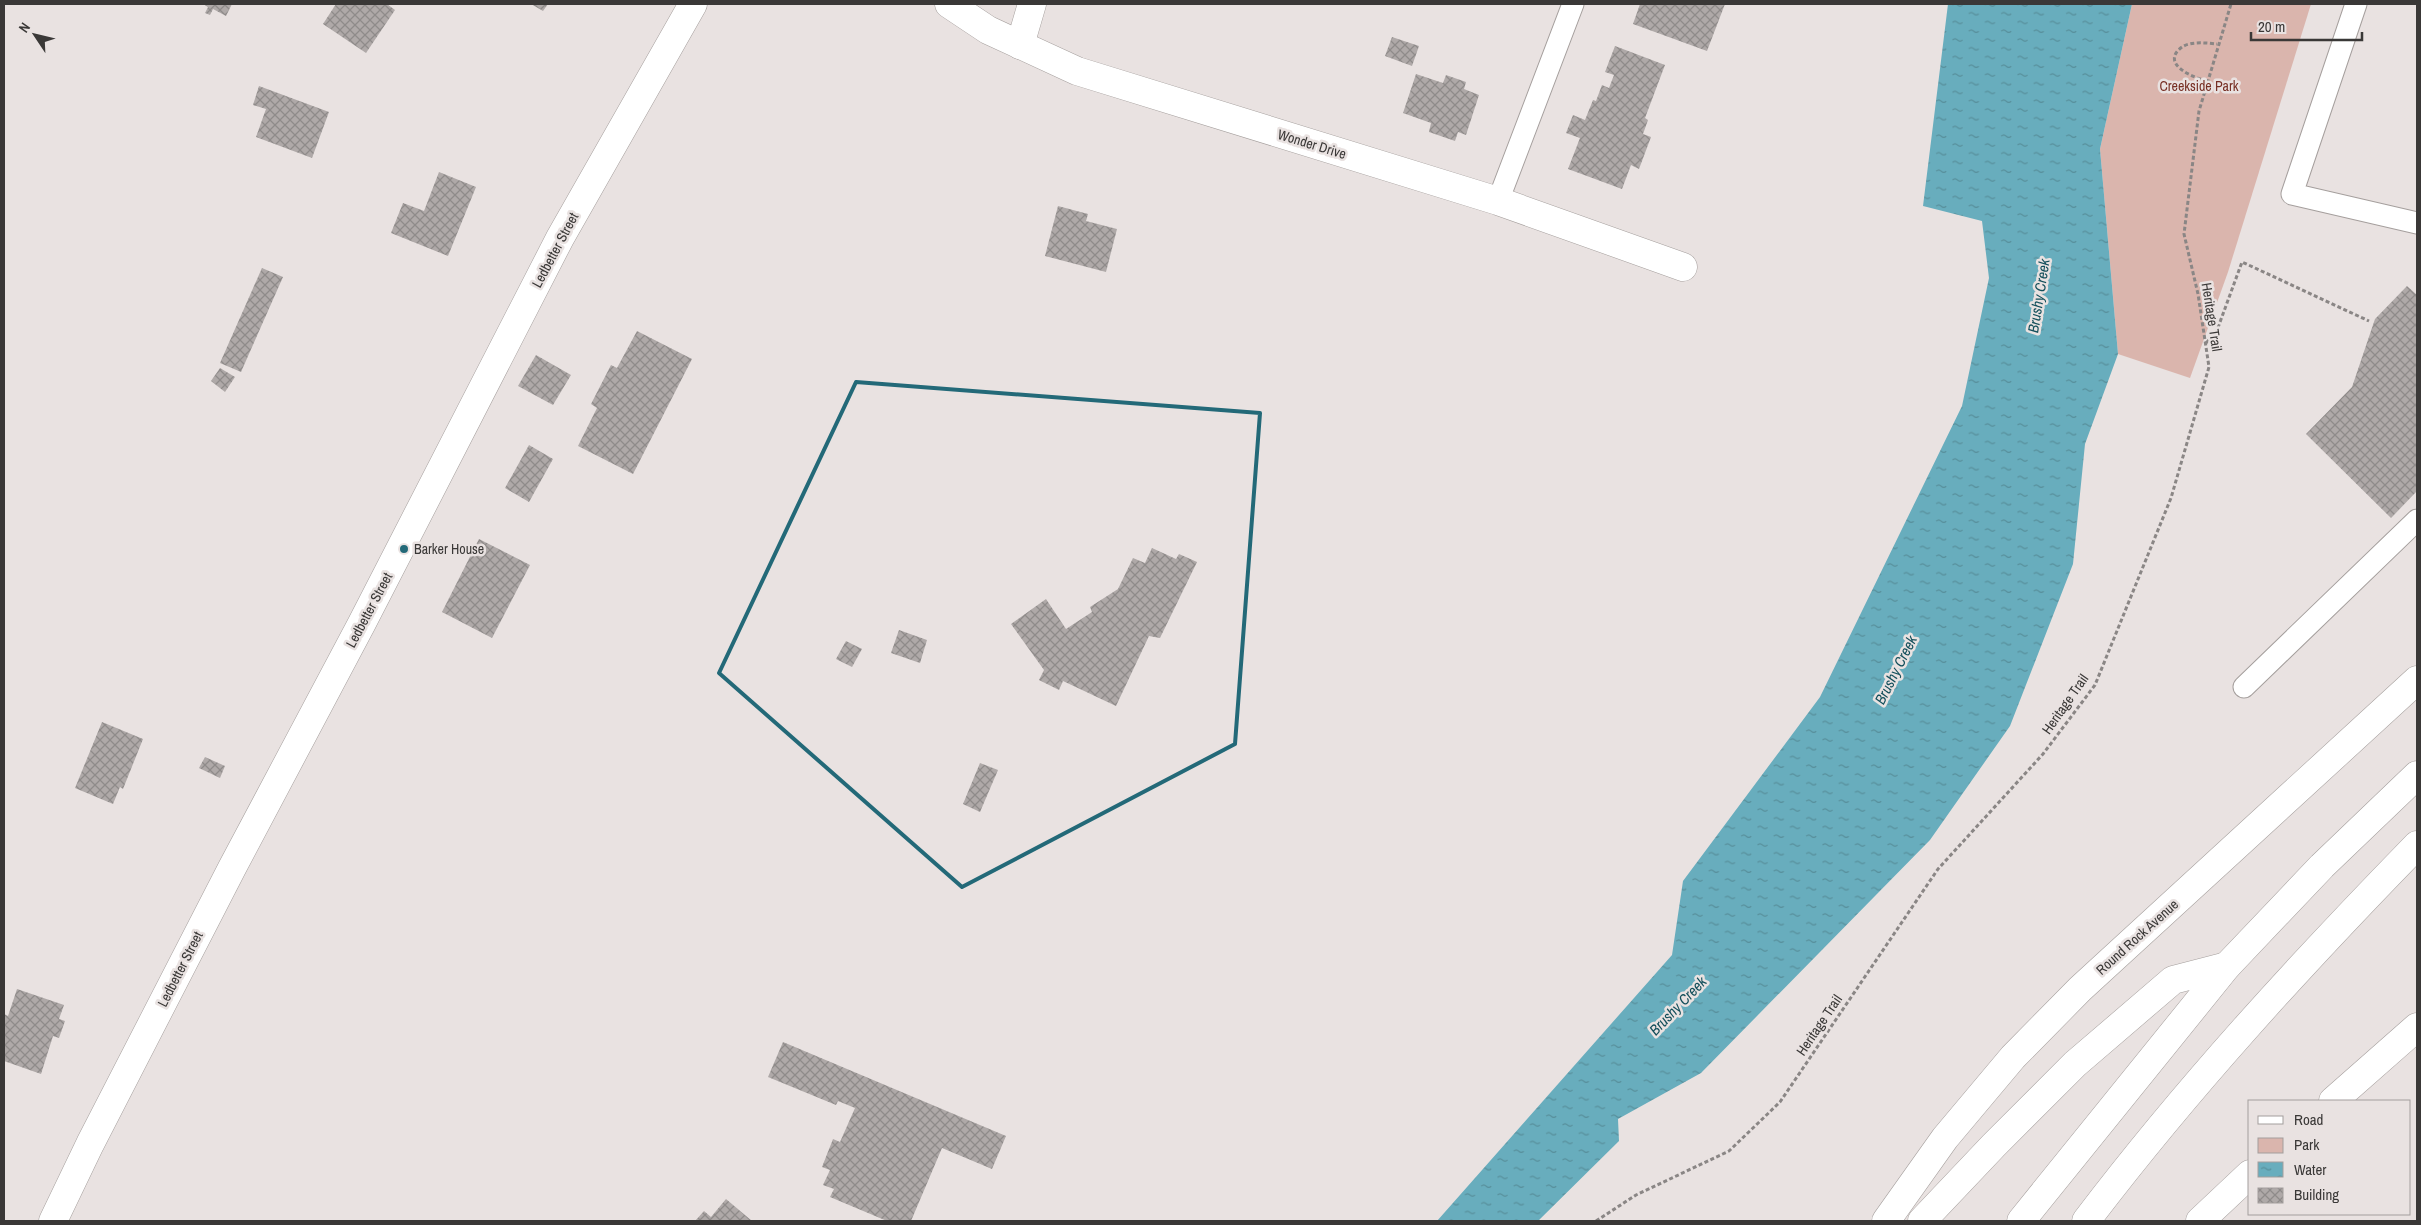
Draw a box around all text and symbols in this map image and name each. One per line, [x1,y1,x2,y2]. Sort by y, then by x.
north arrow [10,10,60,60]
scale bar [2251,10,2362,42]
text: 20 m [2258,16,2285,37]
text: N [15,19,34,36]
park label: Creekside Park [2159,77,2239,95]
street label: Wonder Drive [1276,125,1348,163]
street label: Ledbetter Street [528,209,582,291]
water label: Brushy Creek [2022,257,2055,334]
street label: Heritage Trail [2198,281,2226,353]
place label: Barker House [414,540,484,558]
marker: Barker House [398,543,410,555]
street label: Ledbetter Street [342,569,396,651]
water label: Brushy Creek [1869,631,1922,708]
street label: Heritage Trail [2038,670,2092,738]
street label: Round Rock Avenue [2092,895,2182,979]
street label: Ledbetter Street [153,928,207,1010]
water label: Brushy Creek [1644,971,1712,1040]
street label: Heritage Trail [1792,991,1846,1059]
legend [2248,1100,2411,1215]
text: Road [2294,1109,2323,1130]
text: Park [2294,1134,2320,1155]
text: Water [2294,1159,2326,1180]
text: Building [2294,1184,2339,1205]

